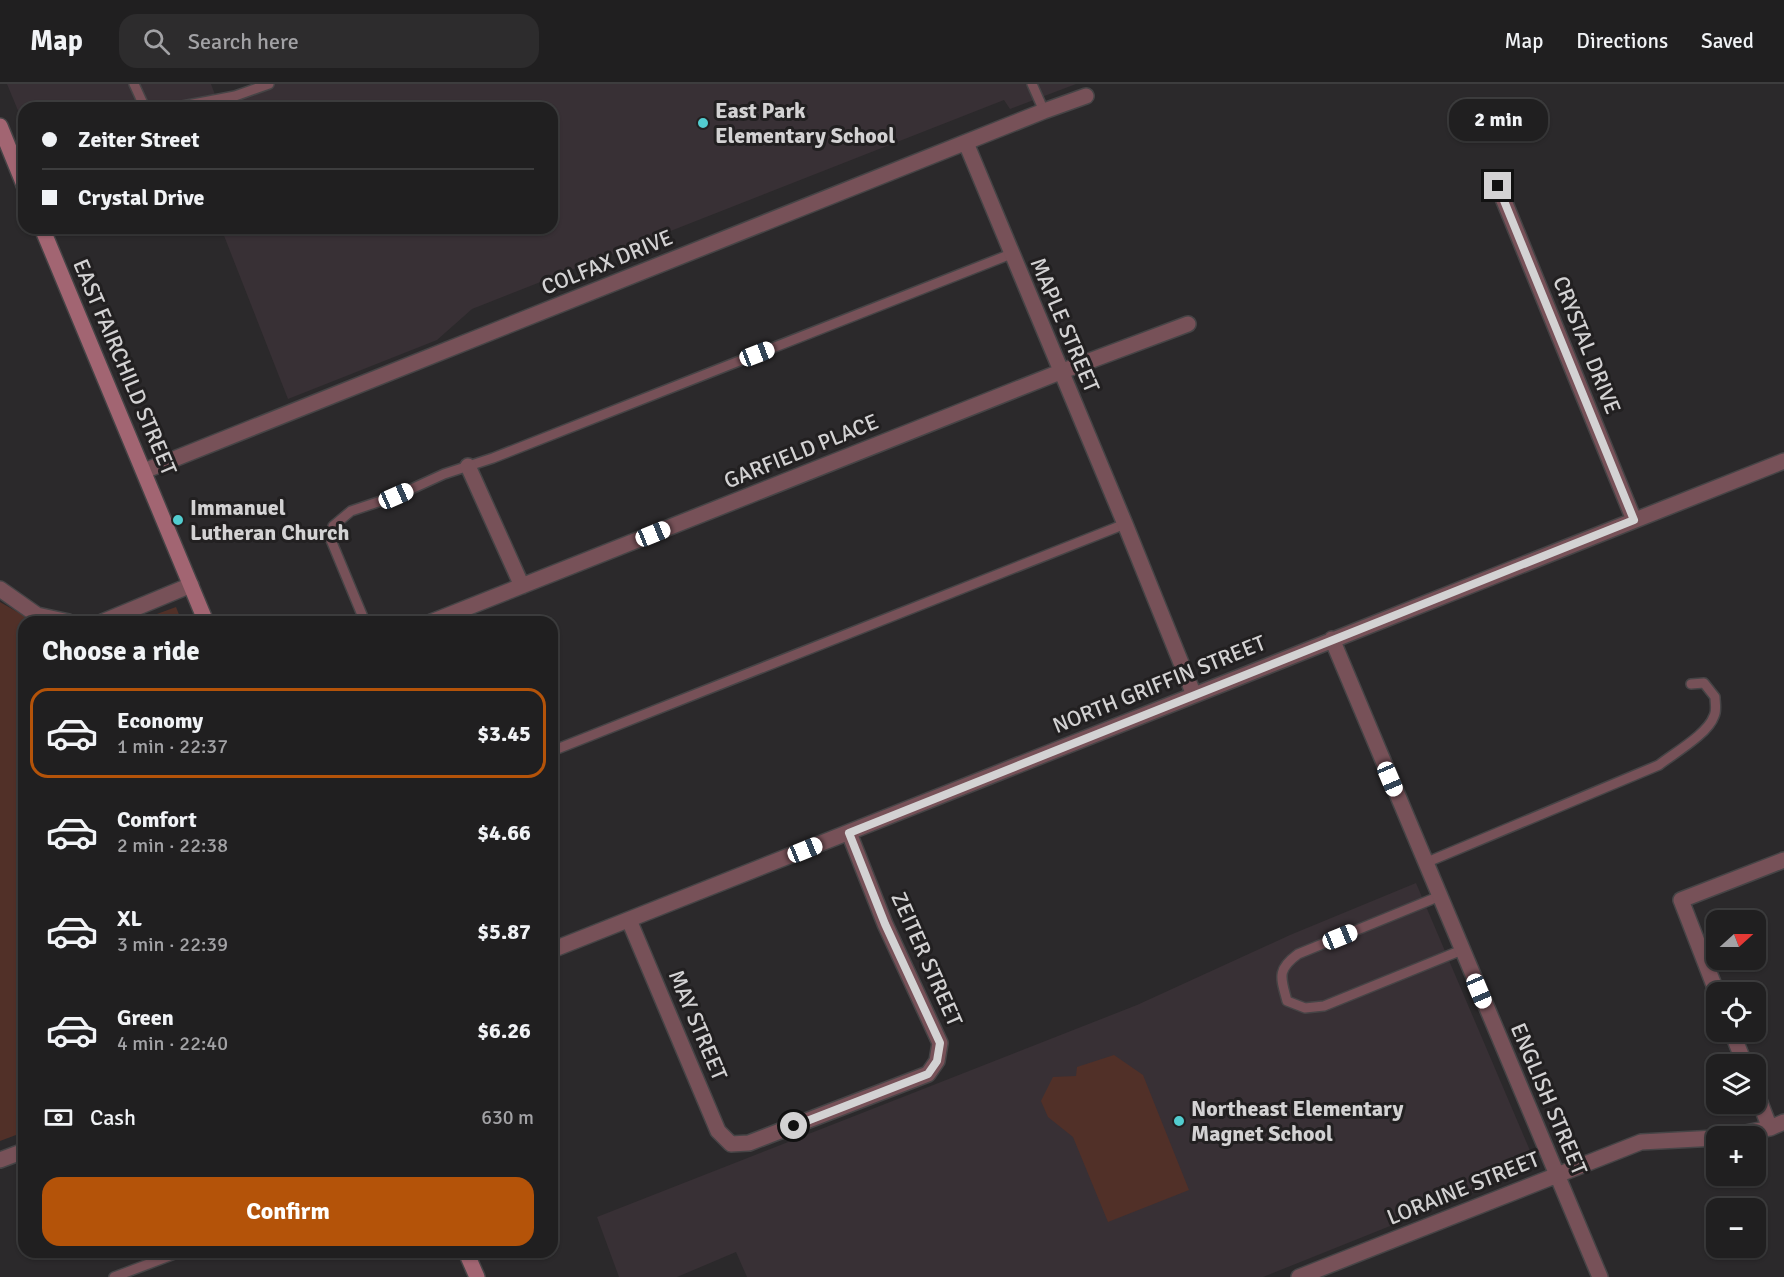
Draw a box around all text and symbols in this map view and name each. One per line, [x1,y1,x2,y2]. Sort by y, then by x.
search box [119,14,539,68]
text: Map [30,24,83,58]
icon: search [140,25,173,58]
text: Search here [188,28,299,55]
text: Map [1505,28,1543,54]
text: Directions [1576,28,1668,54]
text: Saved [1701,28,1754,54]
place label: East Park Elementary School [715,97,895,149]
callout: 2 min [1448,99,1547,141]
text: 2 min [1474,107,1523,132]
marker: East Park Elementary School [696,116,710,130]
text: Zeiter Street [78,126,199,153]
route end [1484,172,1511,199]
text: Crystal Drive [78,184,204,211]
street label: COLFAX DRIVE [537,223,677,301]
street label: MAPLE STREET [1025,254,1106,397]
street label: EAST FAIRCHILD STREET [67,255,183,479]
street label: CRYSTAL DRIVE [1547,272,1627,418]
car [737,339,777,369]
street label: GARFIELD PLACE [720,408,882,494]
car [376,480,416,512]
place label: Immanuel Lutheran Church [190,494,349,546]
marker: Immanuel Lutheran Church [171,513,185,527]
car [633,519,673,549]
street label: NORTH GRIFFIN STREET [1049,629,1270,739]
text: Choose a ride [42,635,200,668]
icon: car [45,706,99,760]
text: Economy [117,707,203,734]
text: $3.45 [477,720,531,747]
text: 1 min · 22:37 [117,734,228,759]
car [1375,759,1405,799]
icon: car [45,805,99,859]
text: Comfort [117,806,197,833]
text: $4.66 [477,819,531,846]
text: 2 min · 22:38 [117,833,228,858]
car [785,835,825,865]
street label: ZEITER STREET [885,888,969,1030]
icon: car [45,904,99,958]
text: XL [117,905,142,932]
north arrow [1706,910,1766,970]
map controls [1706,910,1766,1258]
text: $5.87 [477,918,531,945]
car [1320,922,1360,952]
text: 3 min · 22:39 [117,932,228,957]
street label: MAY STREET [663,966,733,1084]
car [1464,971,1494,1011]
button: locate [1706,982,1766,1042]
icon: car [45,1003,99,1057]
text: Green [117,1004,174,1031]
text: $6.26 [477,1017,531,1044]
street label: ENGLISH STREET [1505,1019,1593,1179]
text: 4 min · 22:40 [117,1031,228,1056]
button: layers [1706,1054,1766,1114]
place label: Northeast Elementary Magnet School [1191,1095,1404,1147]
icon: cash [42,1101,75,1134]
text: Cash [90,1104,136,1131]
text: 630 m [481,1105,534,1130]
route start [780,1112,807,1139]
marker: Northeast Elementary Magnet School [1172,1114,1186,1128]
button: + [1706,1126,1766,1186]
street label: LORAINE STREET [1383,1145,1543,1231]
button: Confirm [42,1177,534,1246]
button: − [1706,1198,1766,1258]

